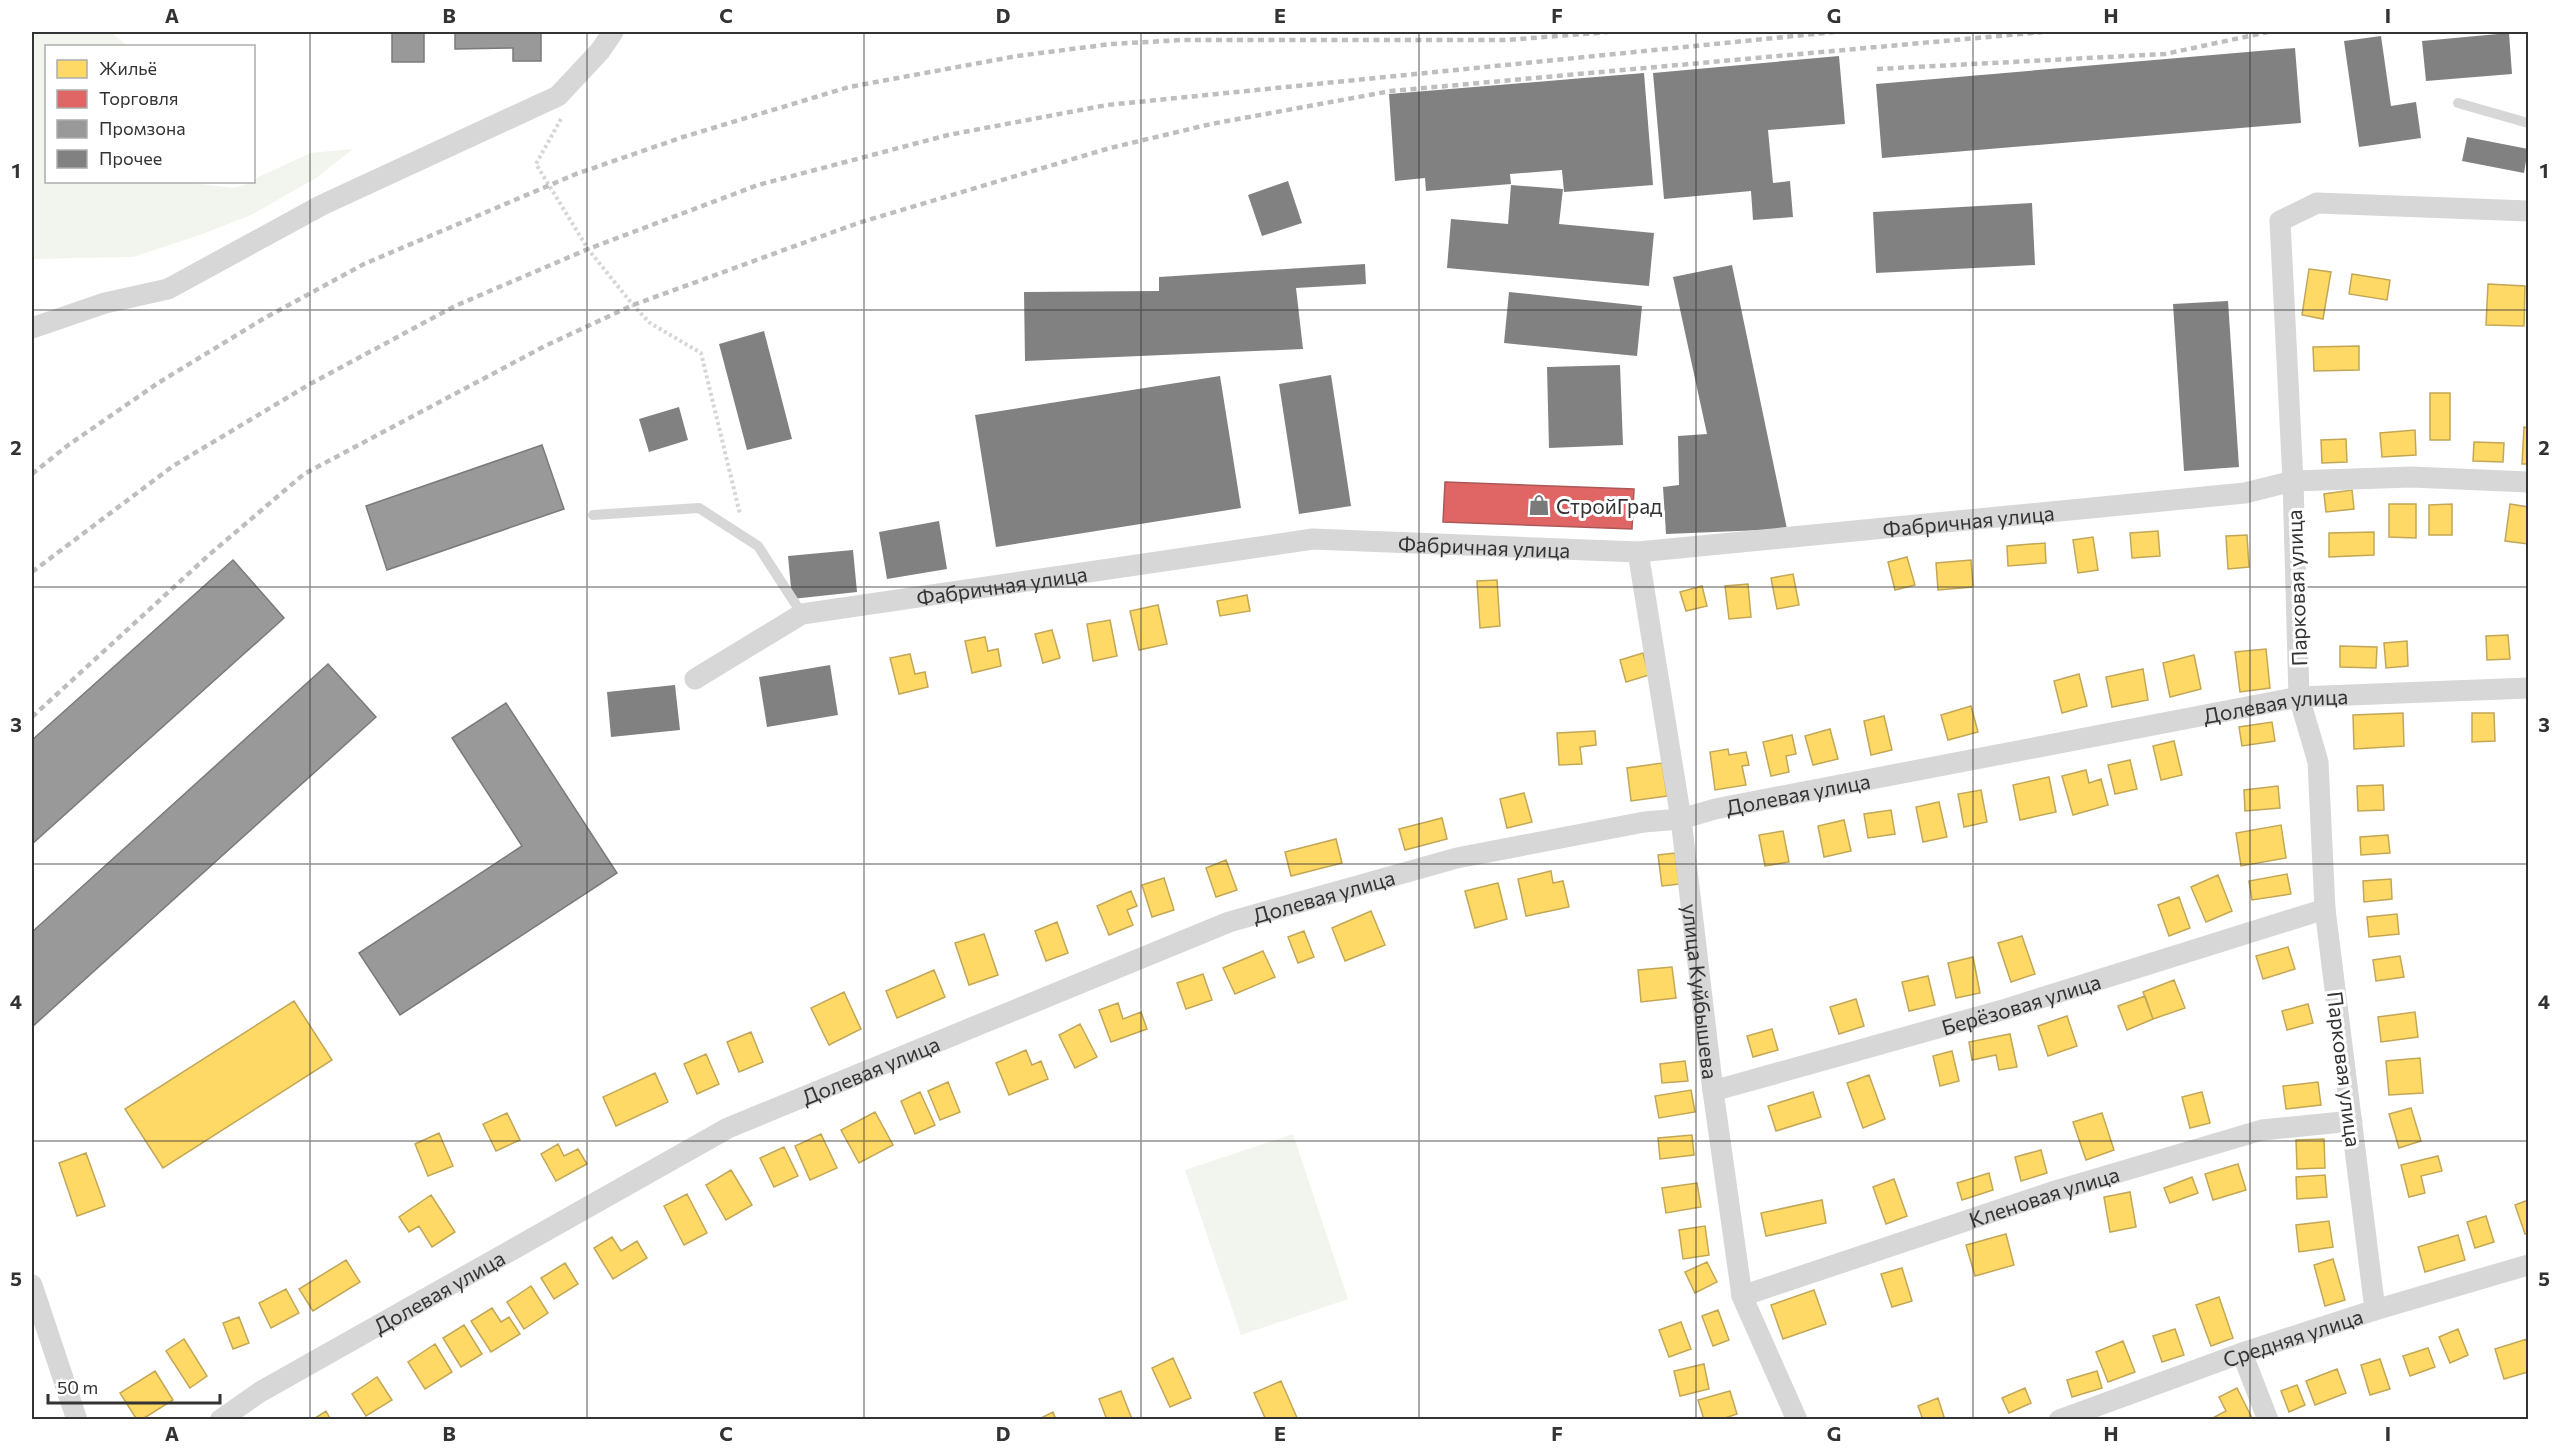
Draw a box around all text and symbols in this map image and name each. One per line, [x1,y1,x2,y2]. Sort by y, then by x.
text: A [165,3,179,27]
text: B [442,3,456,27]
text: C [719,3,733,27]
text: D [996,3,1010,27]
text: E [1274,3,1286,27]
text: F [1551,3,1563,27]
text: G [1827,3,1841,27]
text: H [2104,3,2119,27]
text: I [2385,3,2391,27]
legend [45,45,255,183]
text: Жильё [99,57,157,79]
text: Торговля [99,87,178,109]
text: Промзона [99,117,186,139]
text: Прочее [99,147,162,169]
text: 1 [11,158,21,182]
text: 1 [2539,158,2549,182]
text: 2 [10,435,22,459]
text: 2 [2538,435,2550,459]
shop icon: СтройГрад [1527,493,1551,517]
place label: СтройГрад [1556,493,1662,518]
street label: Фабричная улица [1881,499,2056,541]
street label: Парковая улица [2281,509,2311,667]
street label: Фабричная улица [1398,530,1571,562]
street label: Фабричная улица [915,560,1089,610]
street label: Долевая улица [2201,683,2348,728]
text: 3 [10,712,22,736]
text: 3 [2538,712,2550,736]
street label: Долевая улица [1723,767,1872,819]
street label: Долевая улица [1250,864,1397,927]
street label: улица Куйбышева [1679,902,1724,1080]
street label: Берёзовая улица [1938,968,2103,1039]
text: 4 [10,989,22,1013]
text: 4 [2538,989,2550,1013]
street label: Парковая улица [2323,990,2367,1148]
street label: Долевая улица [798,1030,943,1109]
street label: Кленовая улица [1965,1160,2122,1232]
street label: Долевая улица [369,1244,509,1338]
text: 5 [10,1266,22,1290]
text: 5 [2538,1266,2550,1290]
street label: Средняя улица [2219,1302,2366,1372]
scale bar [48,1367,220,1405]
text: 50 m [57,1376,98,1398]
text: A [165,1421,179,1445]
text: B [442,1421,456,1445]
text: C [719,1421,733,1445]
text: D [996,1421,1010,1445]
text: E [1274,1421,1286,1445]
text: F [1551,1421,1563,1445]
text: G [1827,1421,1841,1445]
text: H [2104,1421,2119,1445]
text: I [2385,1421,2391,1445]

